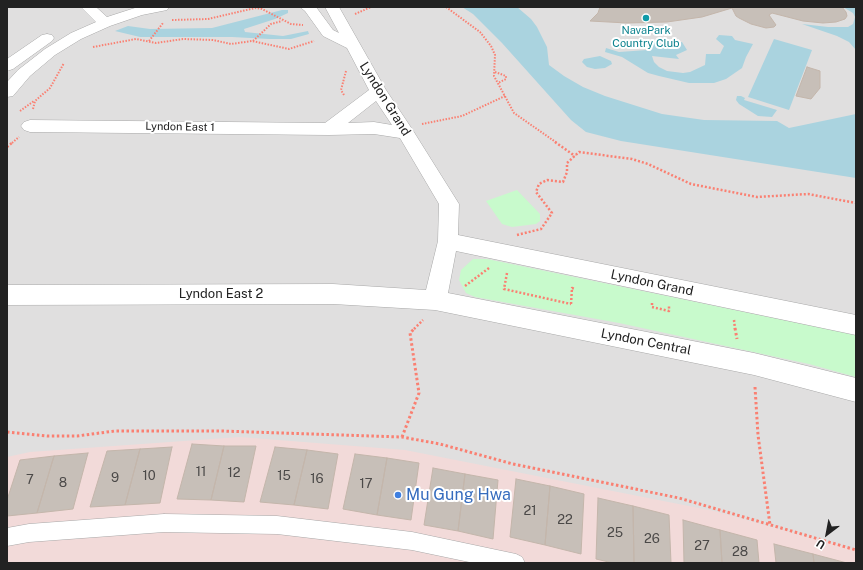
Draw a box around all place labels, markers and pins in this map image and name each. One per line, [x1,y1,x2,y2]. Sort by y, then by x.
marker: NavaPark Country Club [641,13,651,23]
place label: NavaPark Country Club [612,24,680,50]
place label: Mu Gung Hwa [406,485,511,505]
marker: Mu Gung Hwa [393,490,403,500]

